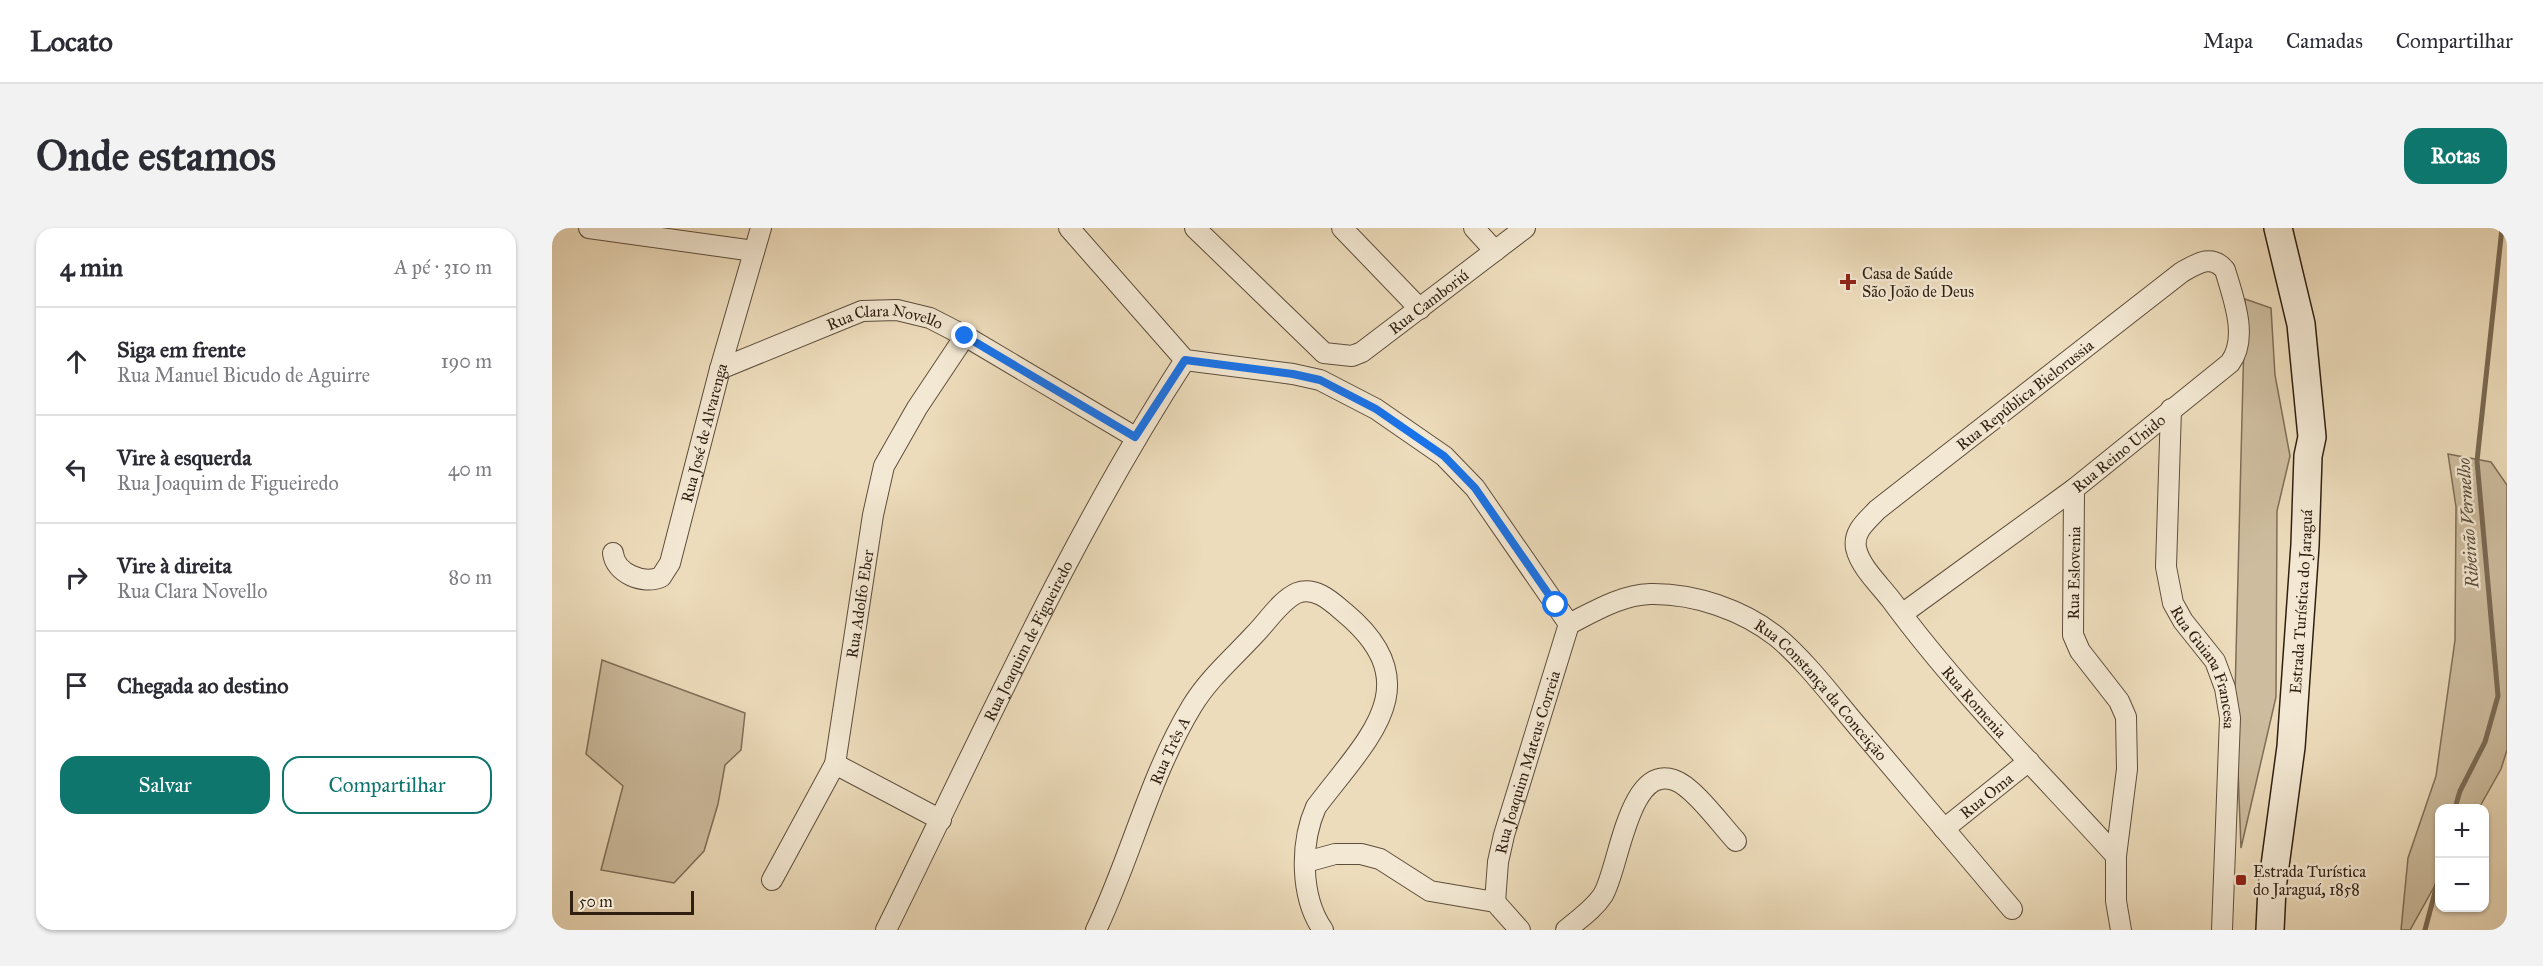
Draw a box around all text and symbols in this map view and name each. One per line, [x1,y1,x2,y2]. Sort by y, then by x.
text: Locato [30,24,113,59]
text: Mapa [2203,28,2253,54]
text: Camadas [2286,28,2363,54]
text: Compartilhar [2396,28,2513,54]
button: Rotas [2404,128,2507,184]
text: Onde estamos [36,130,276,182]
text: 4 min [60,251,123,283]
text: A pé · 310 m [394,255,492,279]
place label: Casa de Saúde São João de Deus [1862,264,1974,302]
street label: Rua Camboriú [1385,265,1473,338]
marker: Casa de Saúde São João de Deus [1839,273,1857,291]
street label: Rua Clara Novello [824,300,947,334]
route end [951,322,977,348]
street label: Rua República Bielorussia [1953,335,2098,454]
text: Siga em frente [117,336,246,363]
icon: ahead [60,345,93,378]
text: 190 m [441,349,492,373]
street label: Rua José de Alvarenga [676,361,731,504]
text: Rua Manuel Bicudo de Aguirre [117,363,370,387]
street label: Rua Reino Unido [2068,410,2169,496]
text: Vire à esquerda [117,444,251,471]
icon: left [60,453,93,486]
text: 40 m [448,457,492,481]
water label: Ribeirão Vermelho [2452,457,2484,590]
text: Rua Joaquim de Figueiredo [117,471,339,495]
street label: Estrada Turística do Jaraguá [2285,509,2316,694]
street label: Rua Eslovenia [2064,526,2084,620]
street label: Rua Adolfo Eber [842,548,877,660]
text: Vire à direita [117,552,232,579]
street label: Rua Joaquim de Figueiredo [979,557,1076,724]
icon: right [60,561,93,594]
text: 80 m [449,565,492,589]
text: Rua Clara Novello [117,579,267,603]
route start [1542,591,1568,617]
street label: Rua Guiana Francesa [2167,602,2240,730]
street label: Rua Constança da Conceição [1751,615,1892,764]
street label: Rua Romenia [1938,662,2011,741]
street label: Rua Joaquim Mateus Correia [1491,668,1564,856]
icon: arrive [60,669,93,702]
text: Chegada ao destino [117,672,288,699]
street label: Rua Três A [1145,713,1194,787]
button: Salvar [60,756,270,814]
button: Compartilhar [282,756,492,814]
street label: Rua Oma [1956,768,2017,822]
map controls [2435,804,2489,912]
button: + [2435,804,2489,858]
button: − [2435,858,2489,912]
place label: Estrada Turística do Jaraguá, 1858 [2253,862,2366,900]
marker: Estrada Turística do Jaraguá, 1858 [2234,873,2248,887]
scale bar [570,888,694,916]
text: 50 m [579,892,613,911]

